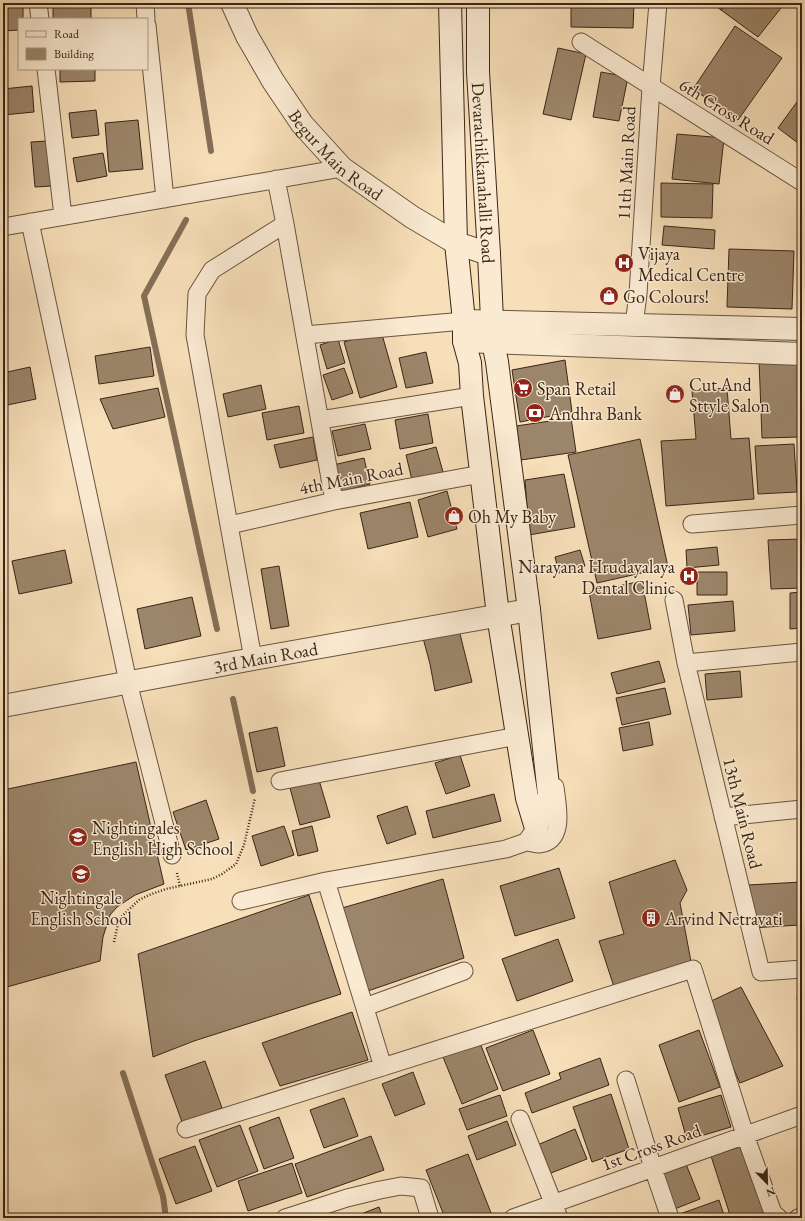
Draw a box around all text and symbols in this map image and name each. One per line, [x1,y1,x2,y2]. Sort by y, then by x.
legend [18,18,148,70]
text: Road [54,26,80,42]
text: Building [54,46,95,62]
street label: 6th Cross Road [675,73,780,150]
street label: Devarachikkanahalli Road [467,82,501,265]
street label: Begur Main Road [284,105,389,205]
street label: 11th Main Road [612,105,641,221]
place label: Vijaya Medical Centre [638,242,744,286]
hospital icon: Vijaya Medical Centre [613,252,635,274]
shop icon: Go Colours! [598,285,620,307]
place label: Go Colours! [623,285,709,308]
place label: Cut And Sttyle Salon [689,373,770,417]
supermarket icon: Span Retail [512,377,534,399]
place label: Span Retail [537,377,616,400]
shop icon: Cut And Sttyle Salon [664,383,686,405]
bank icon: Andhra Bank [524,402,546,424]
place label: Andhra Bank [548,402,642,425]
street label: 4th Main Road [297,456,406,499]
shop icon: Oh My Baby [443,505,465,527]
place label: Oh My Baby [468,505,556,528]
place label: Narayana Hrudayalaya Dental Clinic [518,555,676,599]
hospital icon: Narayana Hrudayalaya Dental Clinic [678,565,700,587]
street label: 3rd Main Road [211,636,320,678]
street label: 13th Main Road [718,755,768,872]
place label: Nightingales English High School [92,816,233,860]
school or university icon: Nightingales English High School [67,826,89,848]
school or university icon: Nightingale English School [70,863,92,885]
place label: Nightingale English School [30,886,132,930]
building icon: Arvind Netravati [640,907,662,929]
place label: Arvind Netravati [664,907,783,930]
street label: 1st Cross Road [598,1118,705,1176]
north arrow [747,1163,787,1203]
text: N [764,1184,778,1200]

